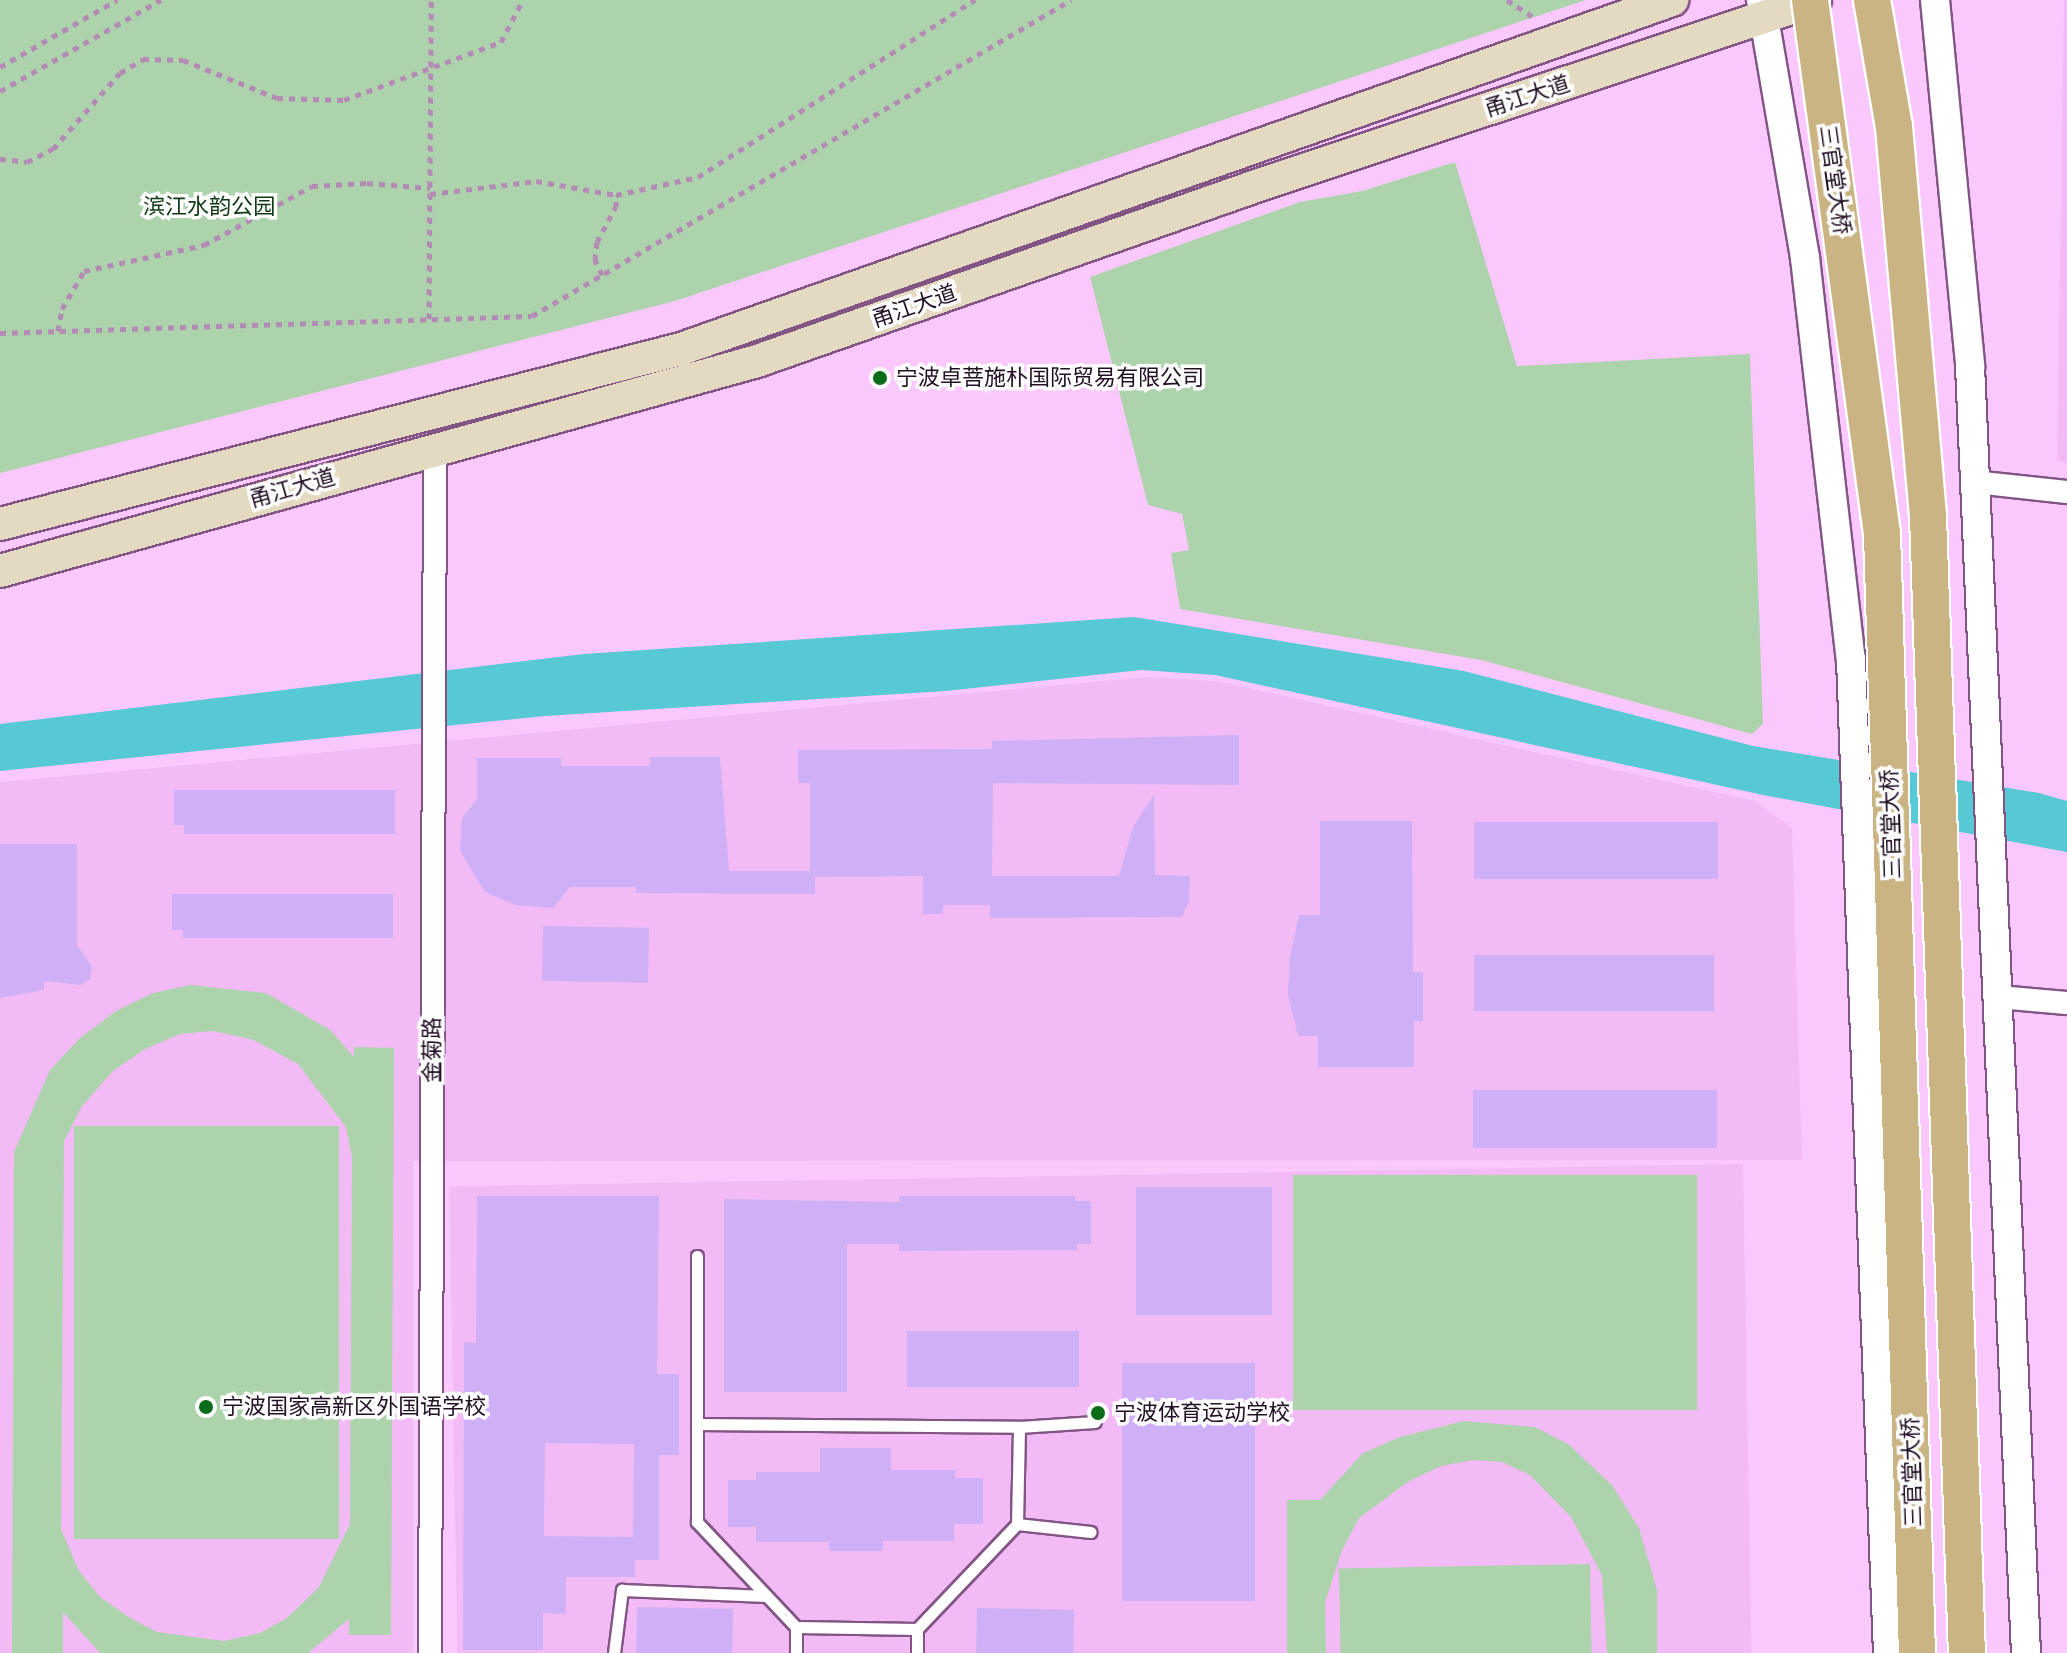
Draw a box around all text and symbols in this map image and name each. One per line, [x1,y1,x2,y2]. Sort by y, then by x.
street label: 甬江大道 [1481,70,1573,122]
street label: 三官堂大桥 [1814,124,1856,236]
park label: 滨江水韵公园 [143,194,275,220]
street label: 甬江大道 [868,279,960,333]
place label: 宁波卓菩施朴国际贸易有限公司 [896,365,1204,391]
marker: 宁波卓菩施朴国际贸易有限公司 [871,369,889,387]
street label: 甬江大道 [246,463,338,513]
street label: 三官堂大桥 [1876,769,1906,879]
street label: 金菊路 [419,1017,445,1083]
place label: 宁波国家高新区外国语学校 [222,1394,486,1420]
marker: 宁波国家高新区外国语学校 [197,1398,215,1416]
place label: 宁波体育运动学校 [1114,1400,1290,1426]
marker: 宁波体育运动学校 [1089,1404,1107,1422]
street label: 三官堂大桥 [1897,1417,1927,1527]

